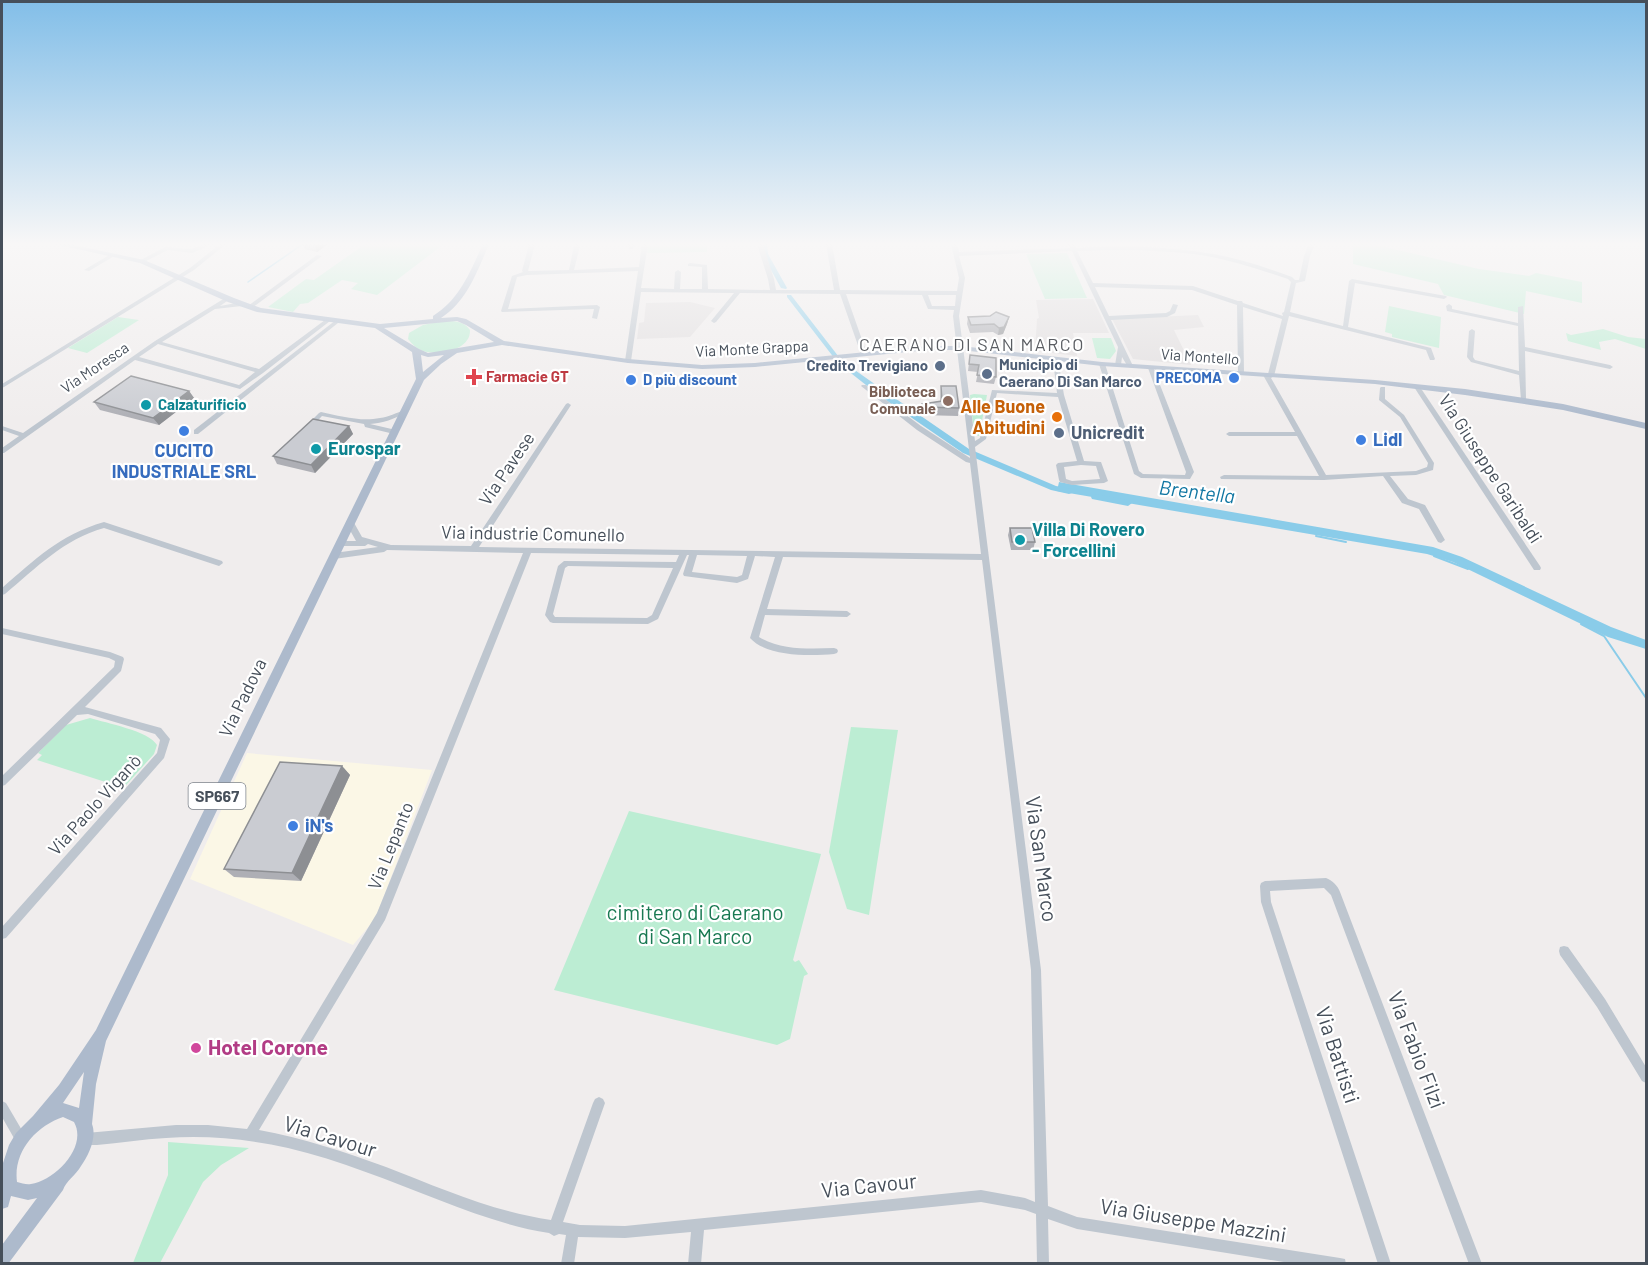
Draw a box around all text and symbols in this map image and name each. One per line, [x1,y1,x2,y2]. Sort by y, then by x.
district label: CAERANO DI SAN MARCO [859,333,1085,355]
street label: Via Monte Grappa [695,336,809,360]
street label: Via Moresca [57,338,132,396]
street label: Via Montello [1160,344,1240,368]
place label: Municipio di Caerano Di San Marco [999,355,1142,390]
place label: Credito Trevigiano [806,356,928,374]
marker: Credito Trevigiano [933,359,947,373]
place label: Farmacie GT [486,367,569,385]
marker: Municipio di Caerano Di San Marco [980,367,994,381]
place label: PRECOMA [1156,368,1222,386]
marker: Farmacie GT [467,370,481,384]
place label: D più discount [643,370,737,388]
marker: PRECOMA [1227,371,1241,385]
marker: D più discount [624,373,638,387]
place label: Biblioteca Comunale [869,382,936,417]
street label: Via Giuseppe Garibaldi [1434,390,1547,547]
marker: Biblioteca Comunale [941,394,955,408]
place label: Calzaturificio [158,395,247,413]
place label: Alle Buone Abitudini [960,395,1045,438]
marker: Calzaturificio [139,398,153,412]
marker: Alle Buone Abitudini [1050,410,1064,424]
place label: Unicredit [1071,421,1145,443]
marker: CUCITO INDUSTRIALE SRL [177,424,191,438]
marker: Unicredit [1052,426,1066,440]
street label: Via Pavese [474,428,539,509]
place label: Lidl [1373,428,1402,450]
marker: Lidl [1354,433,1368,447]
place label: Eurospar [328,437,401,459]
place label: CUCITO INDUSTRIALE SRL [112,439,256,482]
marker: Eurospar [309,442,323,456]
water label: Brentella [1158,474,1237,508]
place label: Villa Di Rovero - Forcellini [1032,518,1145,561]
street label: Via industrie Comunello [441,520,625,546]
marker: Villa Di Rovero - Forcellini [1013,533,1027,547]
street label: Via Padova [214,655,271,740]
street label: Via Paolo Viganò [43,749,145,859]
road number: SP667 [188,783,246,809]
street label: Via San Marco [1021,794,1064,923]
street label: Via Lepanto [363,799,418,893]
place label: iN's [305,814,333,836]
marker: iN's [286,819,300,833]
park label: cimitero di Caerano di San Marco [606,899,784,948]
street label: Via Fabio Filzi [1384,987,1451,1112]
street label: Via Battisti [1311,1003,1366,1106]
place label: Hotel Corone [208,1034,328,1059]
marker: Hotel Corone [189,1041,203,1055]
street label: Via Cavour [281,1110,380,1162]
street label: Via Cavour [820,1167,918,1202]
street label: Via Giuseppe Mazzini [1098,1192,1288,1247]

